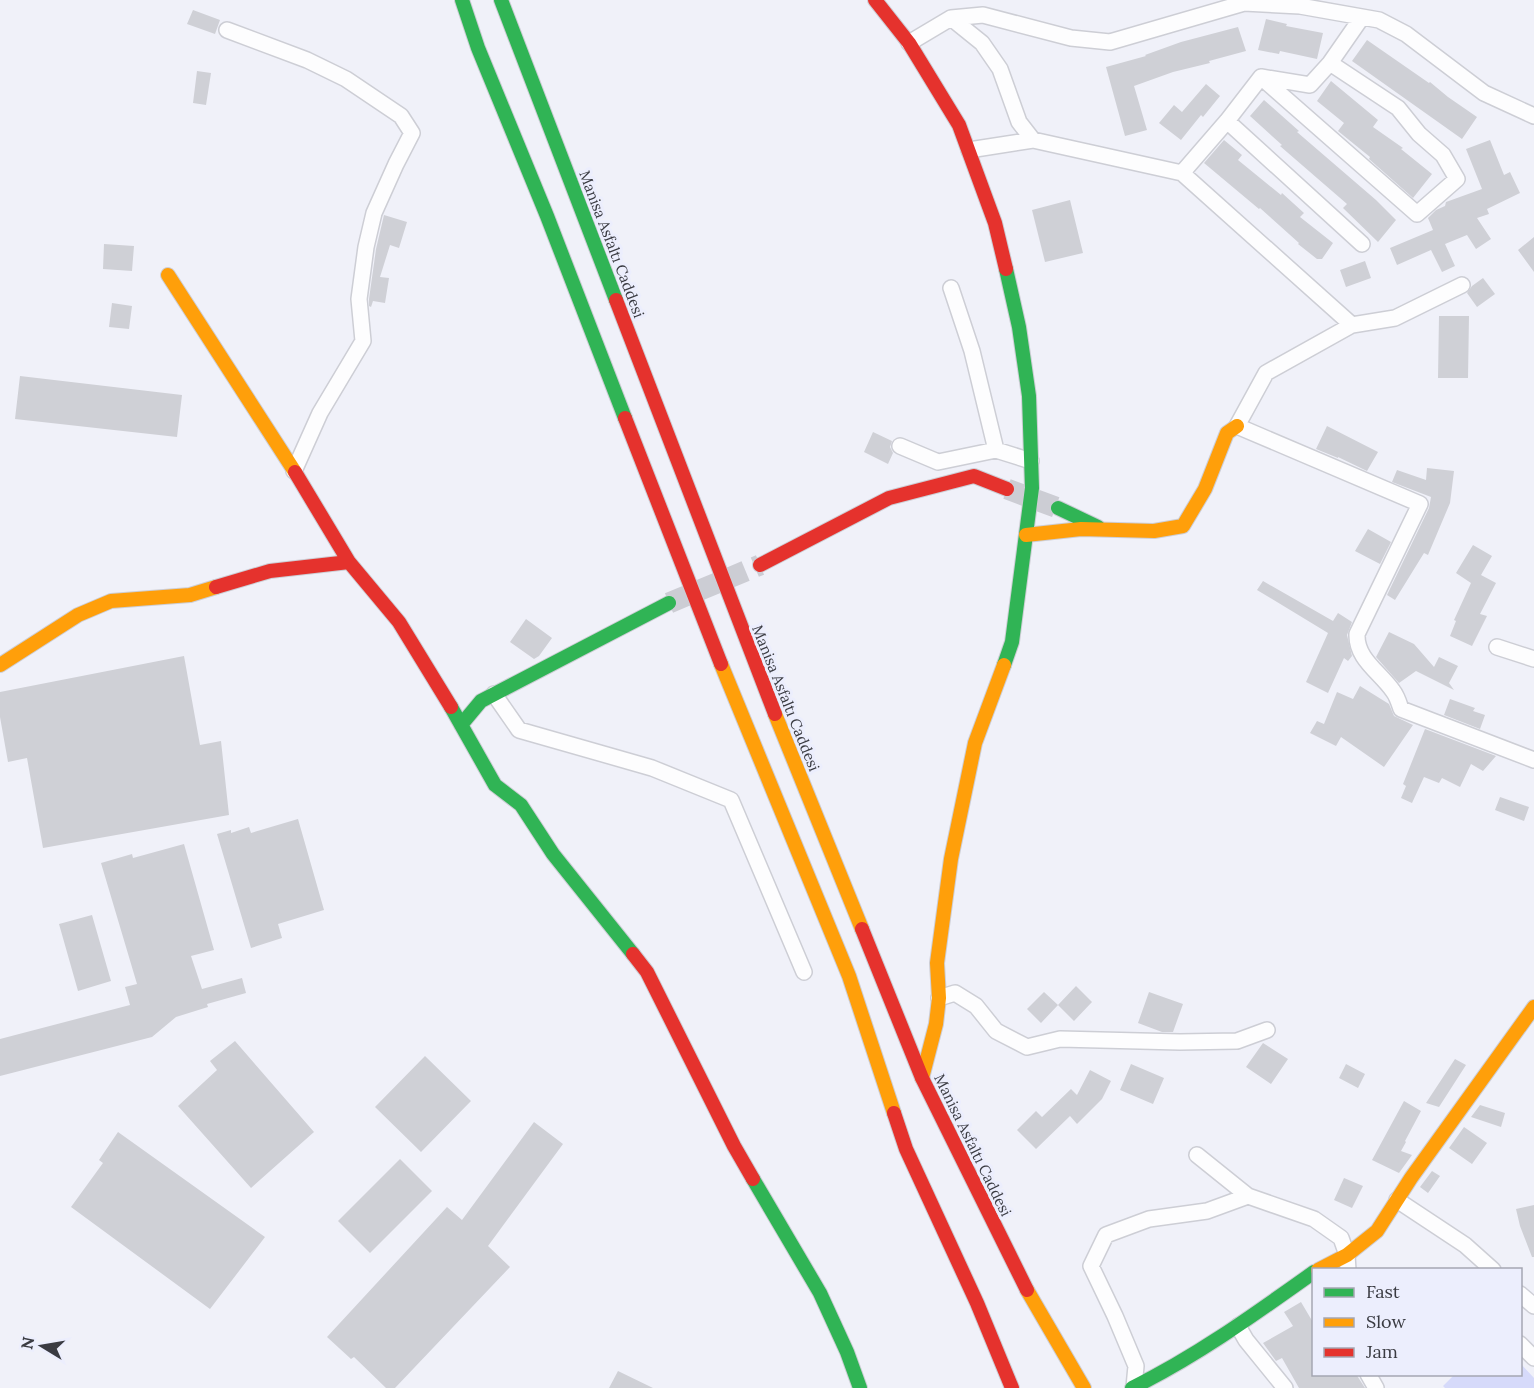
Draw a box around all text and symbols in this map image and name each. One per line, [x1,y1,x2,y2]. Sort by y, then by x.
street label: Manisa Asfaltı Caddesi [575,168,649,320]
street label: Manisa Asfaltı Caddesi [748,622,824,774]
street label: Manisa Asfaltı Caddesi [930,1071,1016,1219]
legend [1312,1268,1522,1376]
text: Fast [1366,1280,1400,1303]
text: Slow [1366,1310,1406,1333]
north arrow [12,1316,72,1376]
text: N [16,1335,38,1351]
text: Jam [1365,1340,1398,1363]

